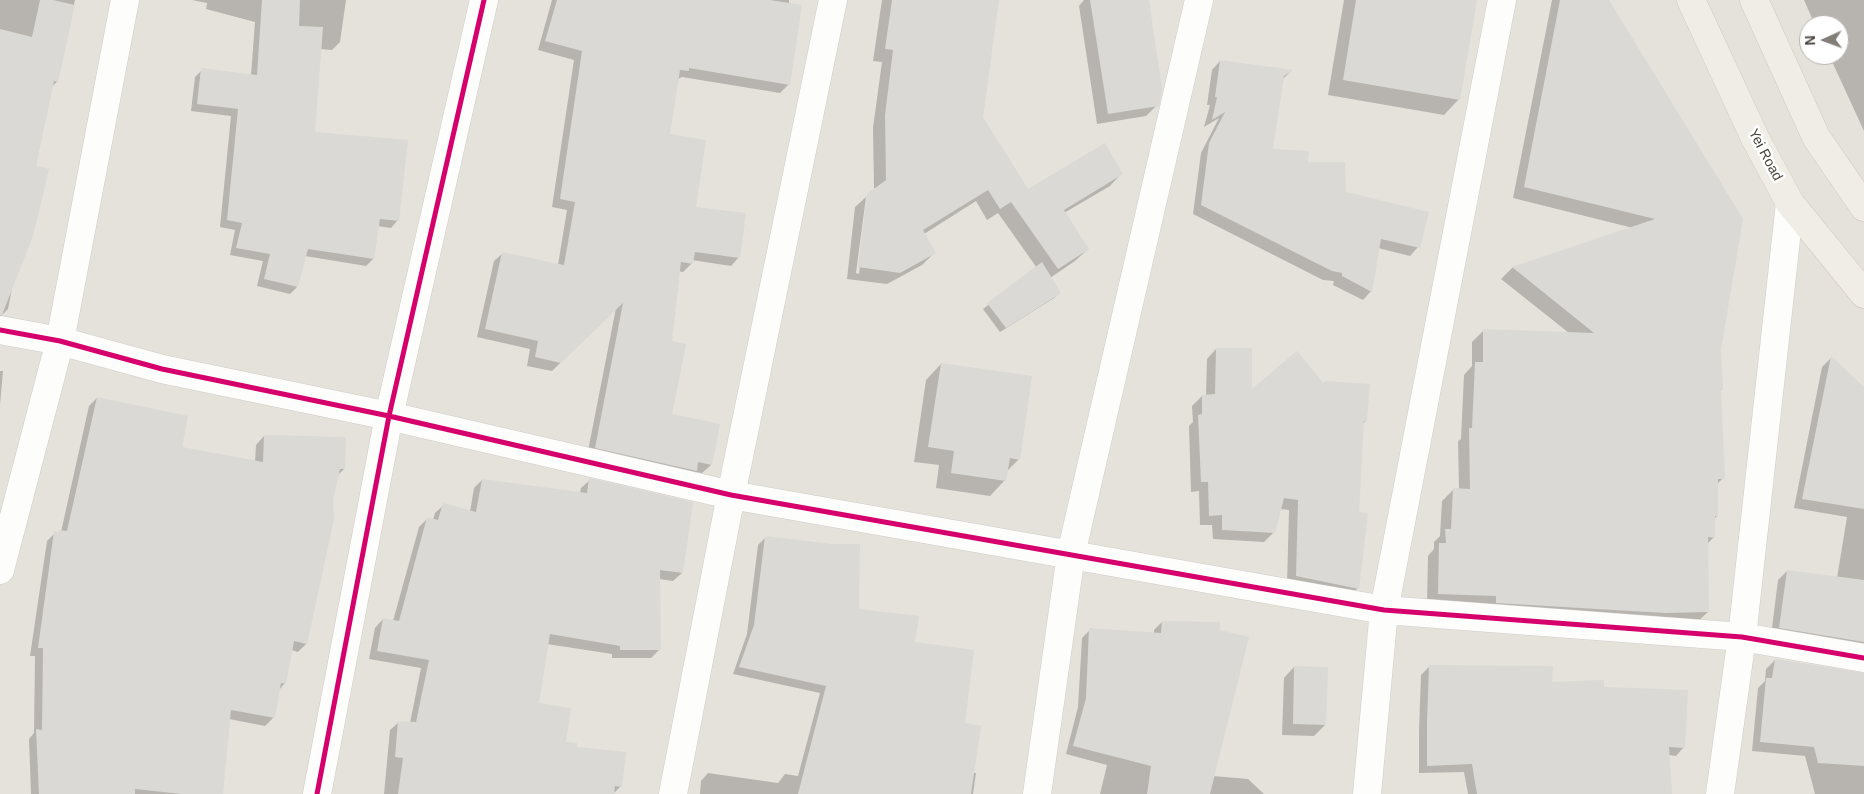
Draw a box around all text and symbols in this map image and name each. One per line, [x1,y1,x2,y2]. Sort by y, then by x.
north arrow [1799,15,1849,65]
text: N [1802,35,1818,46]
street label: Yei Road [1744,126,1786,184]

